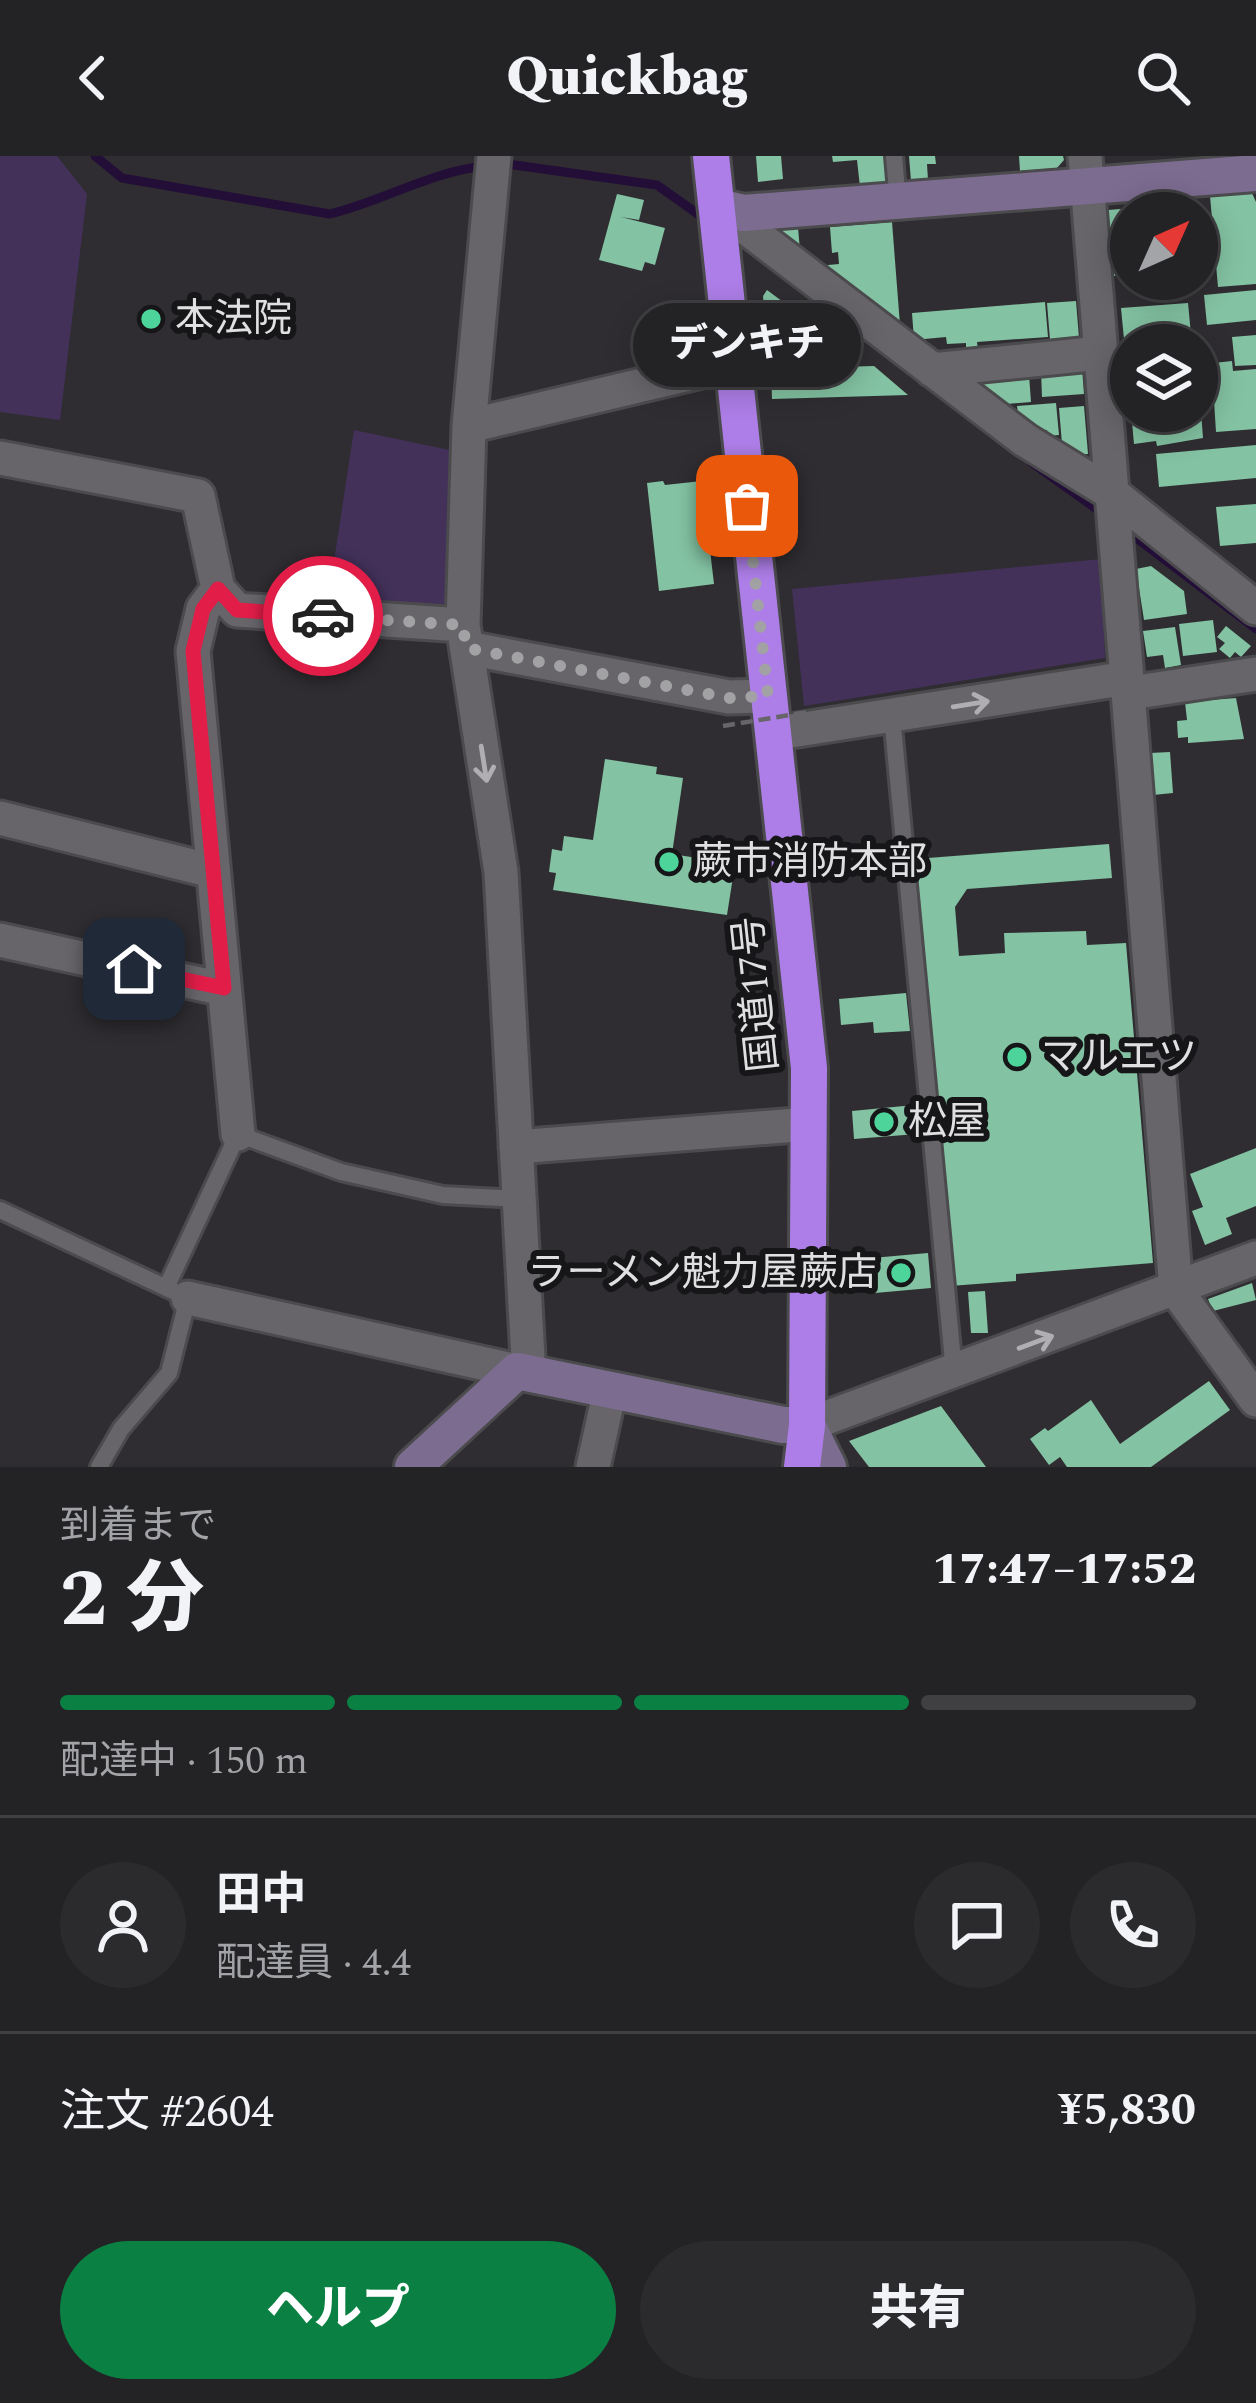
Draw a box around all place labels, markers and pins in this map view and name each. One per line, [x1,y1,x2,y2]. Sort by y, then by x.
place label: 本法院 [175,290,292,349]
callout: デンキチ [633,302,861,386]
marker: 本法院 [138,306,164,332]
pin [696,455,798,557]
place label: 蕨市消防本部 [693,833,927,892]
marker: 蕨市消防本部 [656,849,682,875]
pin [83,918,185,1020]
place label: マルエツ [1041,1028,1197,1087]
marker: マルエツ [1004,1044,1030,1070]
place label: 松屋 [908,1093,986,1152]
marker: 松屋 [871,1109,897,1135]
place label: ラーメン魁力屋蕨店 [528,1244,877,1303]
marker: ラーメン魁力屋蕨店 [888,1260,914,1286]

